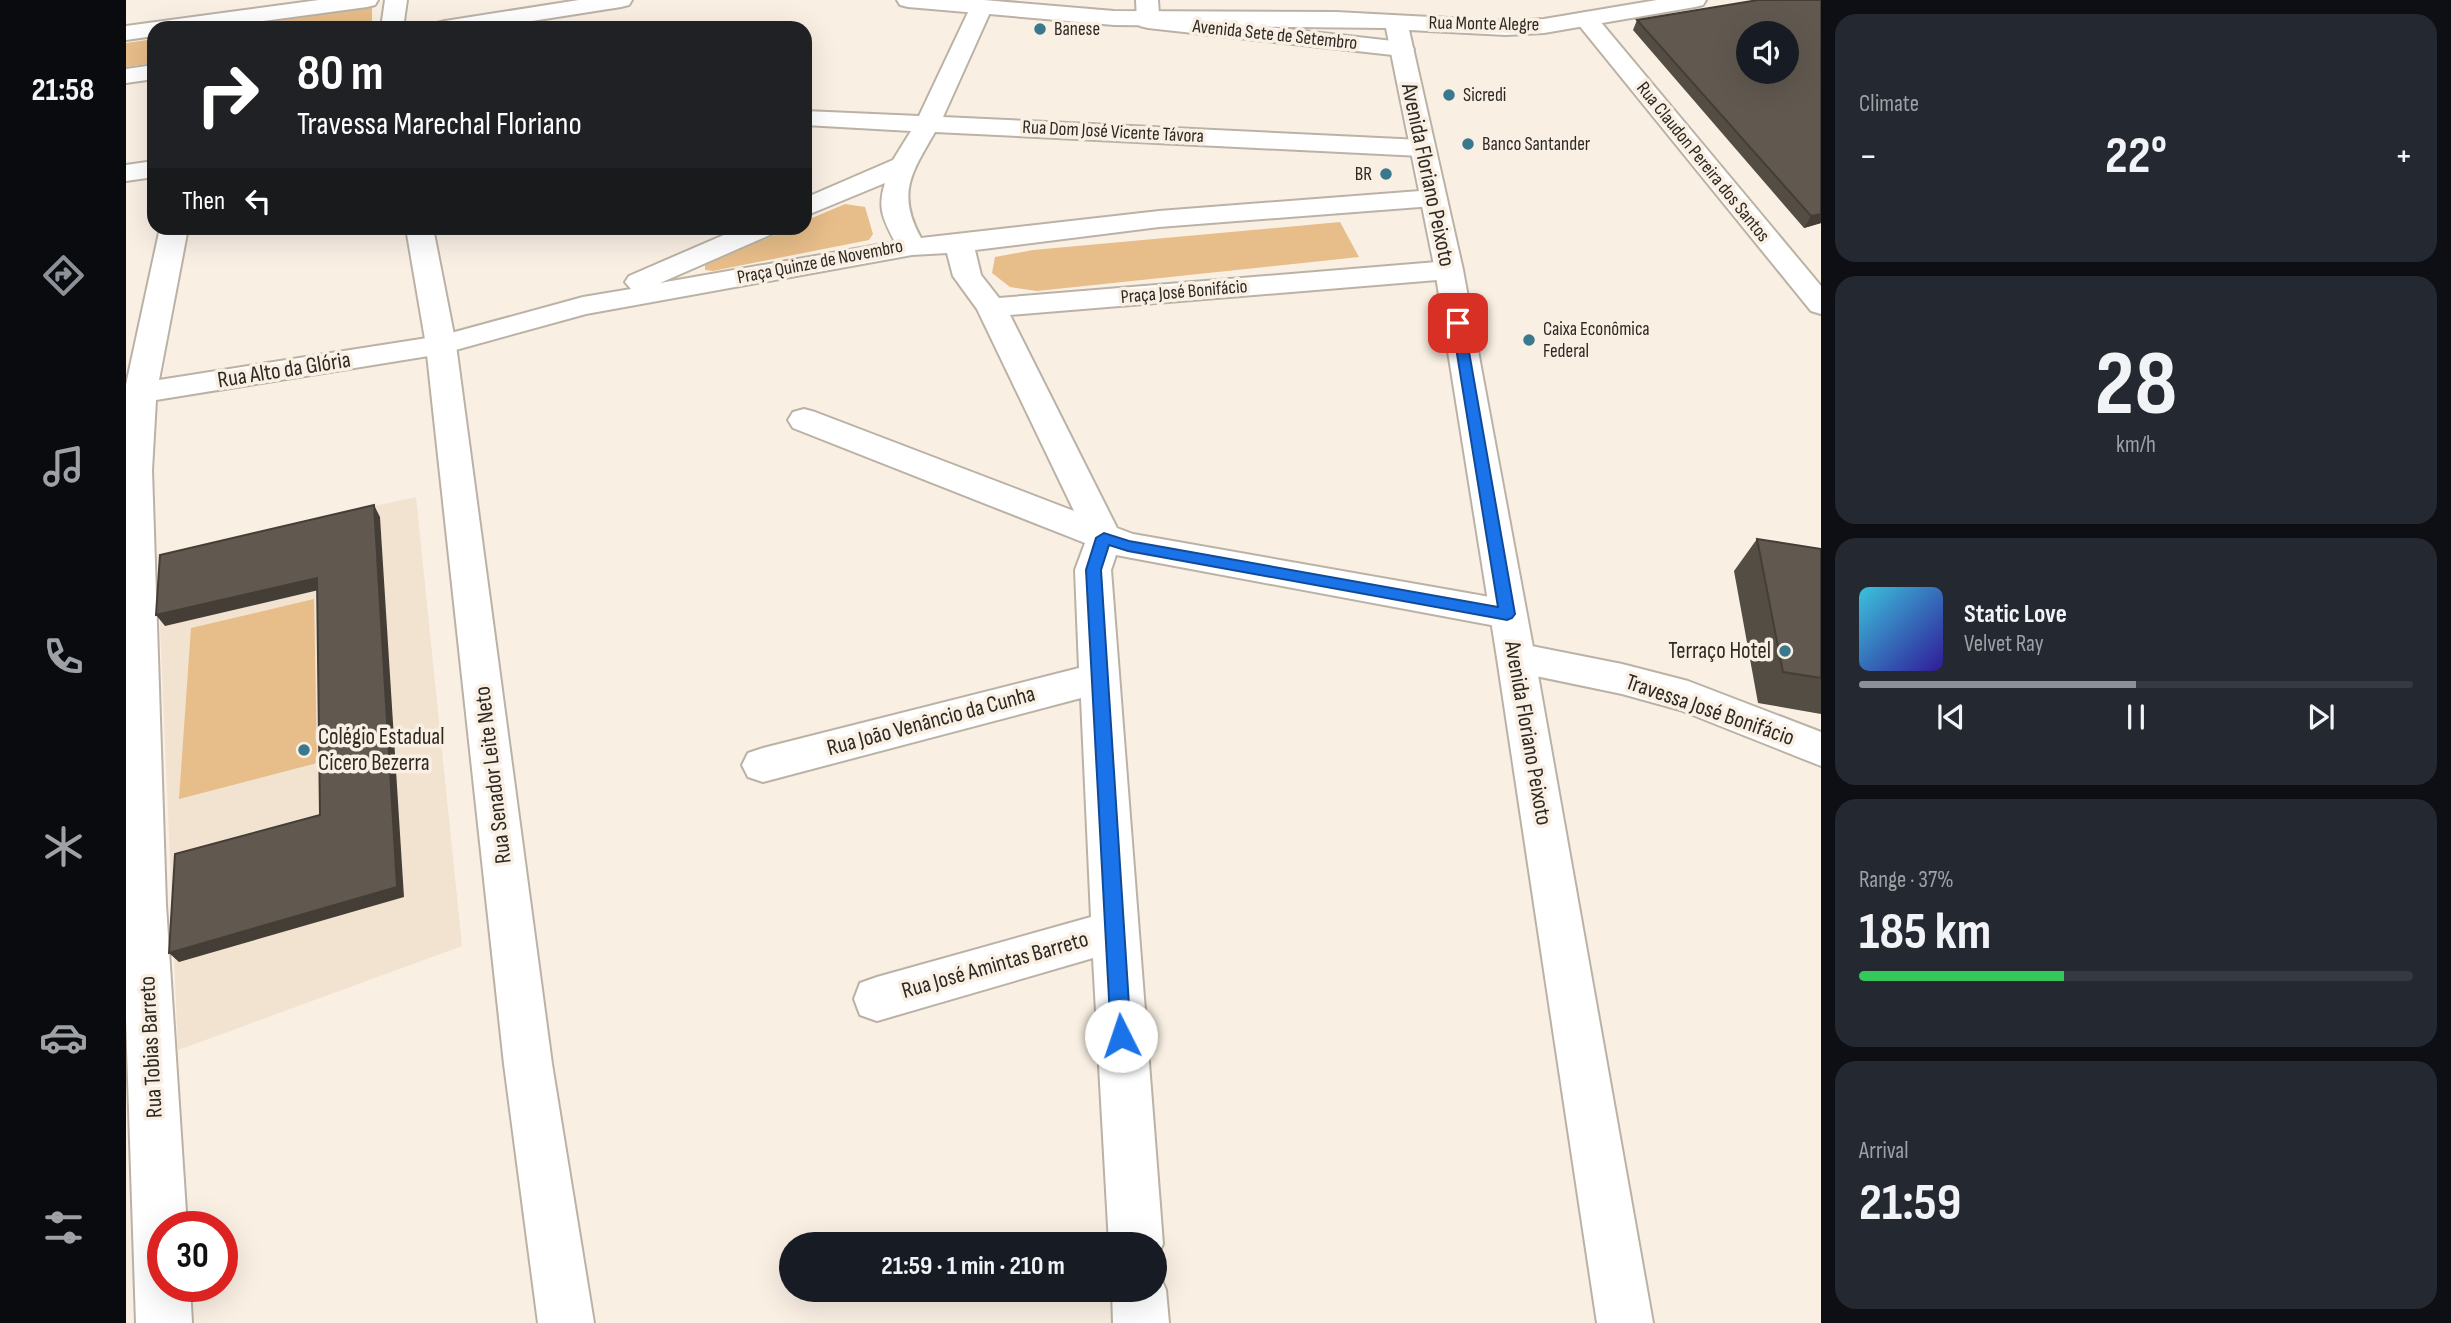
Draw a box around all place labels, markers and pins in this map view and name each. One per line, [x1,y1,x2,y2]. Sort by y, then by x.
place label: Banese [1054,18,1100,41]
marker: Banese [1032,21,1048,37]
place label: Sicredi [1463,84,1506,107]
marker: Sicredi [1441,87,1457,103]
place label: Banco Santander [1482,133,1591,156]
marker: Banco Santander [1460,136,1476,152]
place label: BR [1355,163,1372,186]
marker: BR [1378,166,1394,182]
pin [1428,293,1488,353]
place label: Caixa Econômica Federal [1543,318,1650,363]
marker: Caixa Econômica Federal [1521,332,1537,348]
place label: Terraço Hotel [1668,637,1771,665]
marker: Terraço Hotel [1777,643,1793,659]
place label: Colégio Estadual Cícero Bezerra [318,723,445,777]
marker: Colégio Estadual Cícero Bezerra [296,742,312,758]

